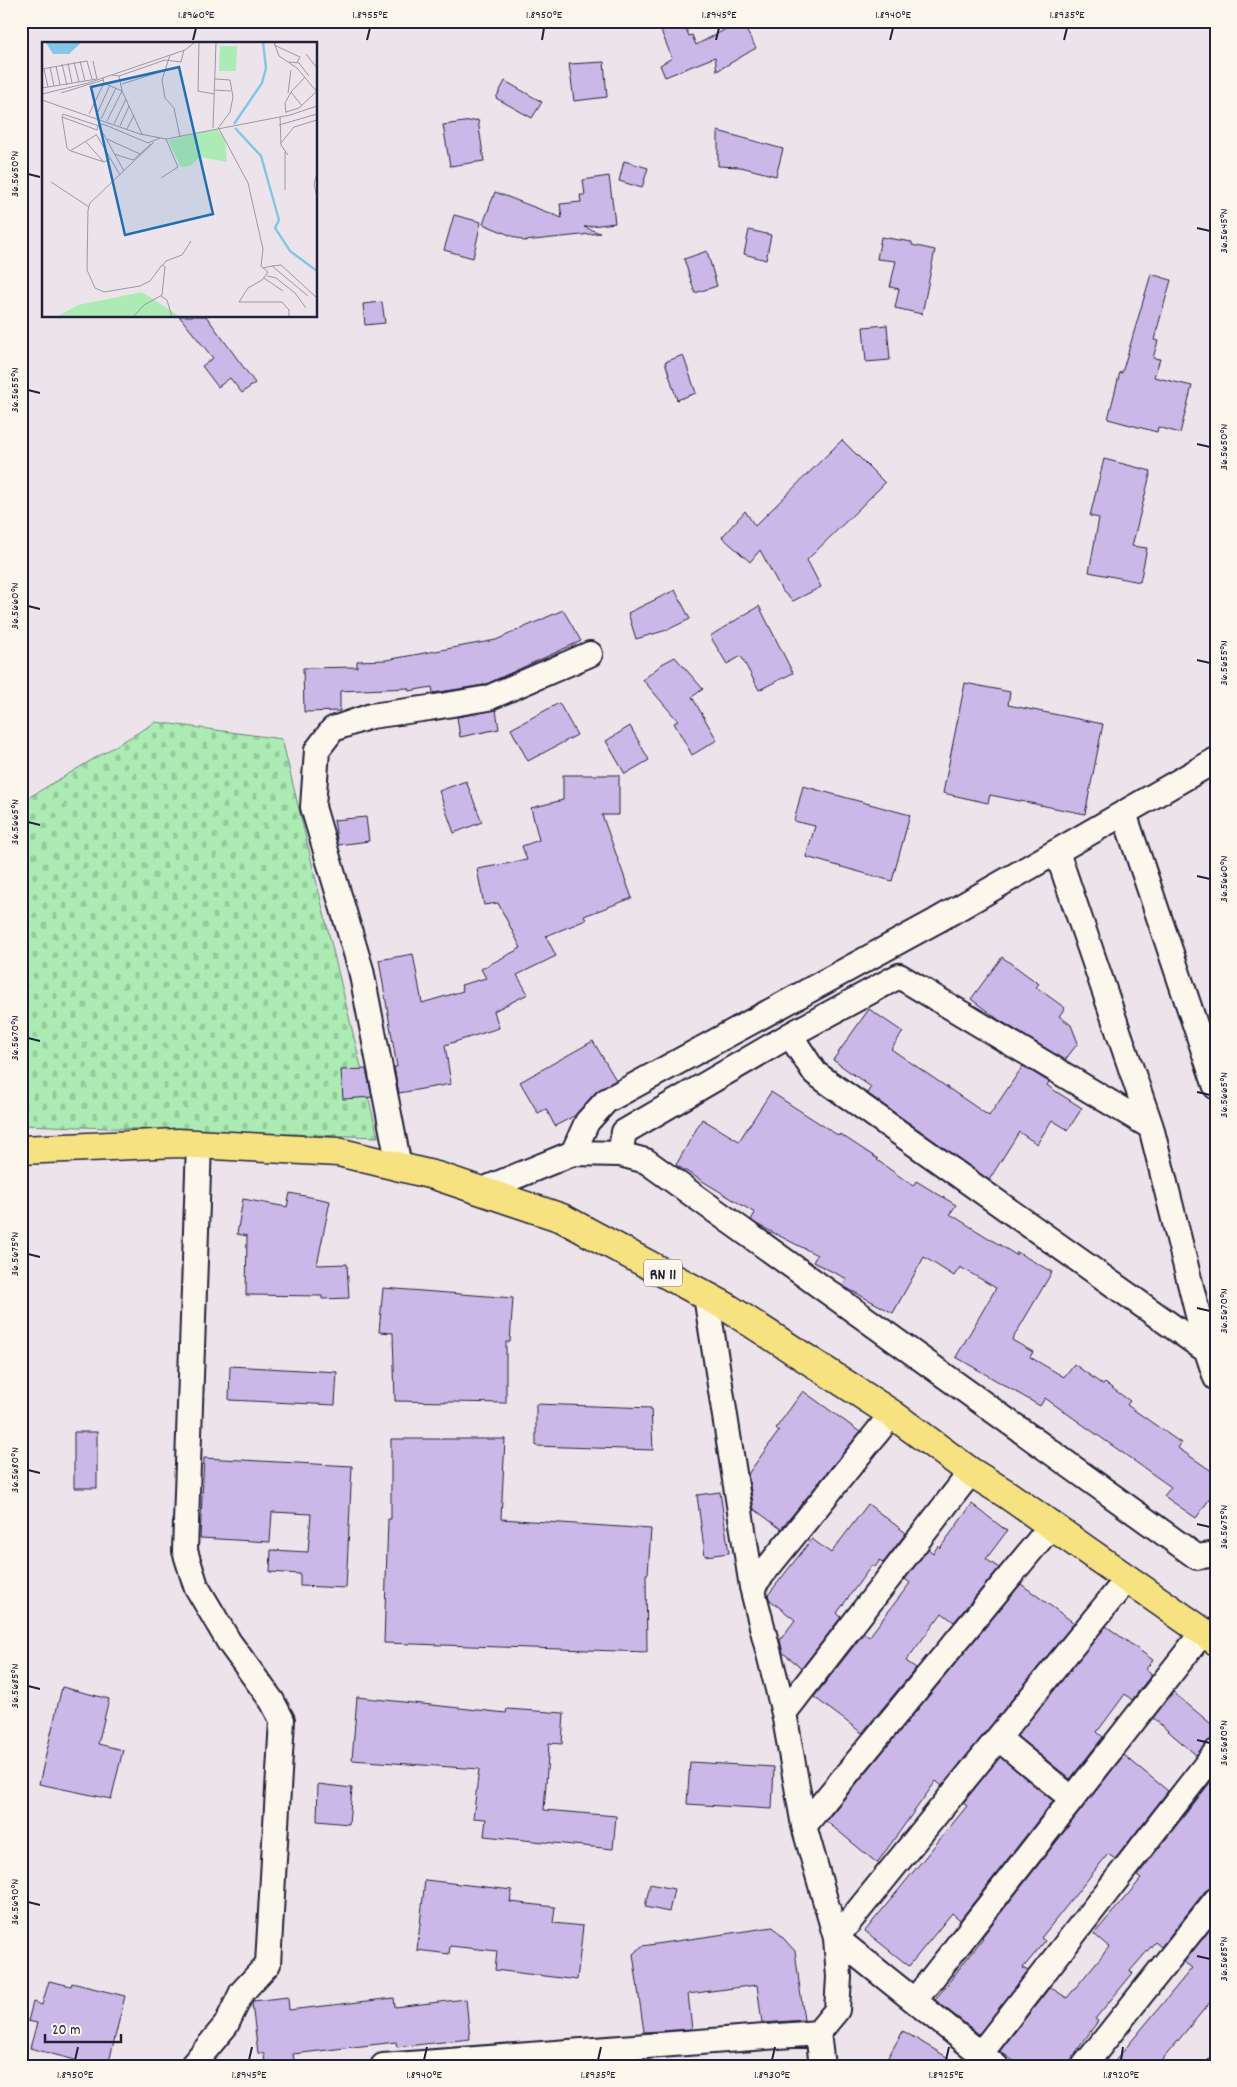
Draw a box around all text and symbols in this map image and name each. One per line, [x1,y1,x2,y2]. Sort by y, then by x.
text: 1.8960°E [178,7,215,24]
text: 1.8955°E [352,7,388,24]
text: 1.8950°E [526,7,563,24]
text: 1.8945°E [702,7,737,24]
text: 1.8940°E [875,7,911,24]
text: 1.8935°E [1049,7,1085,24]
inset map [42,42,318,318]
text: 36.5650°N [7,151,24,197]
text: 36.5645°N [1216,208,1233,253]
text: 36.5655°N [7,367,24,413]
text: 36.5650°N [1216,424,1233,470]
text: 36.5660°N [7,583,24,629]
text: 36.5655°N [1216,640,1233,686]
text: 36.5665°N [7,799,24,845]
text: 36.5660°N [1216,856,1233,902]
text: 36.5670°N [7,1015,24,1061]
text: 36.5665°N [1216,1072,1233,1118]
text: 36.5675°N [7,1232,24,1276]
road number: RN 11 [644,1260,682,1286]
text: 36.5670°N [1216,1288,1233,1334]
text: 36.5680°N [7,1447,24,1493]
text: 36.5675°N [1216,1505,1233,1549]
text: 36.5685°N [7,1664,24,1708]
text: 36.5680°N [1216,1720,1233,1766]
text: 36.5690°N [7,1879,24,1925]
text: 36.5685°N [1216,1937,1233,1981]
scale bar [45,2012,121,2044]
text: 20 m [52,2020,80,2042]
text: 1.8950°E [57,2067,94,2084]
text: 1.8945°E [232,2067,267,2084]
text: 1.8940°E [406,2067,442,2084]
text: 1.8935°E [580,2067,616,2084]
text: 1.8930°E [754,2067,791,2084]
text: 1.8925°E [928,2067,964,2084]
text: 1.8920°E [1103,2067,1140,2084]

